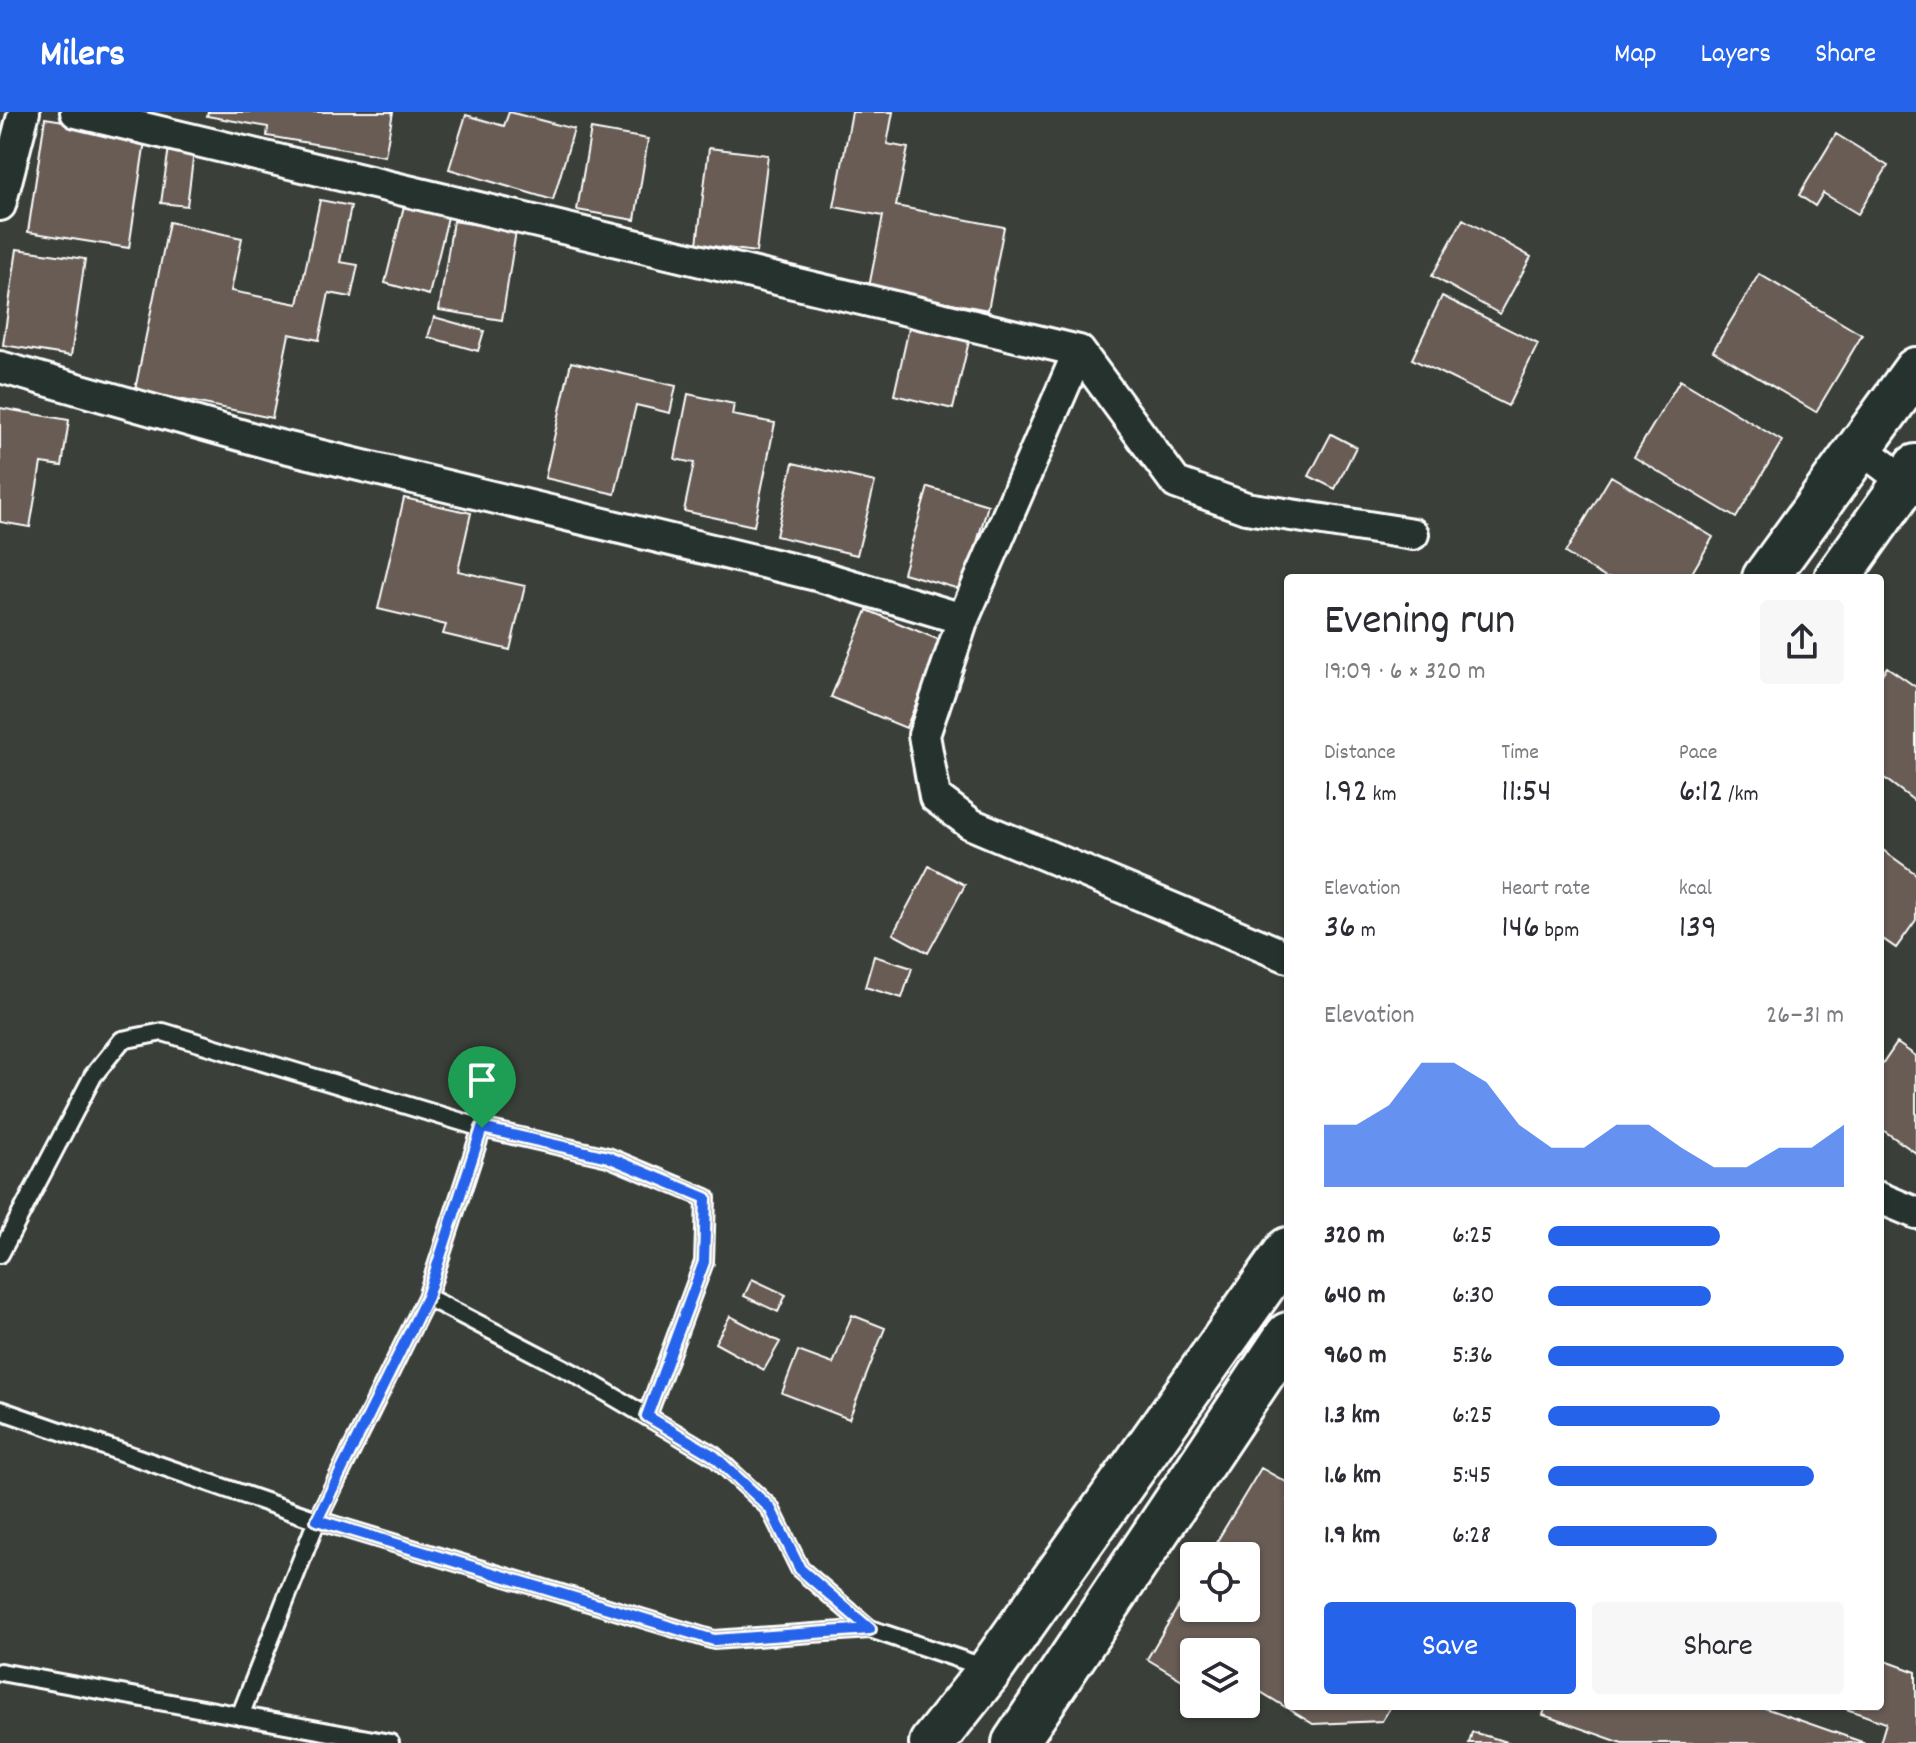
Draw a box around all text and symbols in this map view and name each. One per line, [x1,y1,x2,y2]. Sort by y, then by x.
text: Milers [40,29,125,84]
text: Map [1614,36,1657,76]
text: Layers [1701,36,1771,76]
text: Share [1815,36,1876,76]
text: Evening run [1324,592,1515,655]
button: share [1760,600,1844,684]
text: 19:09 · 6 × 320 m [1324,654,1486,691]
text: Distance [1324,738,1396,769]
text: Time [1501,738,1539,769]
text: Pace [1679,738,1718,769]
text: 1.92 [1324,769,1368,818]
text: 11:54 [1501,769,1552,818]
text: 6:12 [1679,769,1723,818]
text: km [1368,780,1397,811]
text: /km [1723,780,1759,811]
text: Elevation [1324,874,1401,905]
text: Heart rate [1501,874,1590,905]
text: kcal [1679,874,1712,905]
text: 36 [1324,905,1356,954]
text: 146 [1501,905,1540,954]
text: 139 [1679,905,1717,954]
text: m [1356,916,1376,947]
text: bpm [1540,916,1579,947]
text: Elevation [1324,998,1414,1035]
text: 26–31 m [1766,998,1844,1035]
pin [448,1046,516,1128]
icon: arrive [460,1058,504,1102]
text: 320 m [1324,1218,1385,1255]
text: 6:25 [1452,1218,1492,1255]
text: 640 m [1324,1278,1386,1315]
text: 6:30 [1452,1278,1495,1315]
text: 960 m [1324,1338,1387,1375]
text: 5:36 [1452,1338,1493,1375]
text: 1.3 km [1324,1398,1380,1435]
text: 6:25 [1452,1398,1492,1435]
text: 1.6 km [1324,1458,1381,1495]
text: 5:45 [1452,1458,1491,1495]
text: 1.9 km [1324,1518,1380,1555]
text: 6:28 [1452,1518,1491,1555]
map controls [1180,1542,1260,1718]
button: locate [1180,1542,1260,1622]
button: Save [1324,1602,1576,1694]
button: Share [1592,1602,1844,1694]
button: layers [1180,1638,1260,1718]

